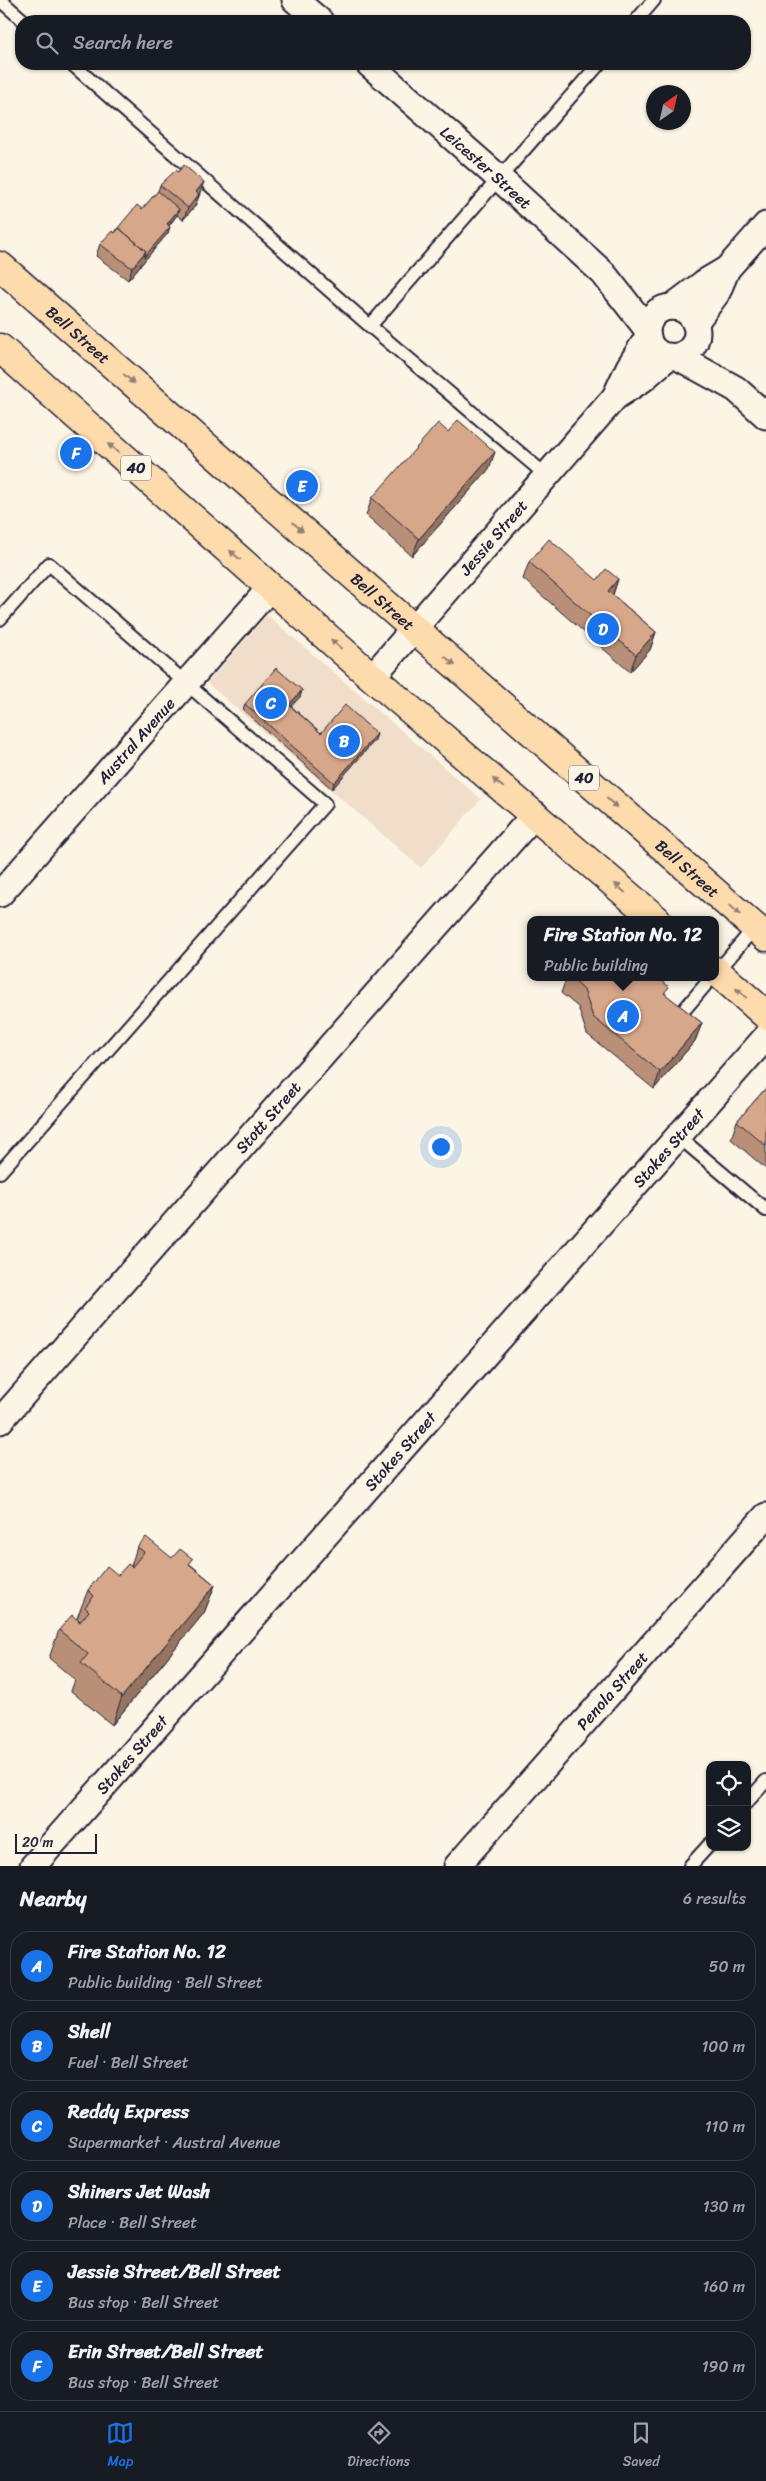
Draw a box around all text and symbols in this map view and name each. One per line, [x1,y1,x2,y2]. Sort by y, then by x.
search box [15,15,751,70]
text: Search here [73,26,173,59]
icon: search [33,29,61,57]
north arrow [646,85,691,130]
street label: Leicester Street [433,118,538,217]
street label: Bell Street [39,298,117,372]
one-way arrow [122,373,134,385]
pin: F [60,434,92,472]
one-way arrow [106,442,119,453]
road number: 40 [121,456,151,480]
pin: E [286,467,318,505]
street label: Jessie Street [451,493,535,583]
one-way arrow [291,522,304,533]
one-way arrow [229,549,241,561]
street label: Bell Street [344,565,422,638]
pin: D [587,610,619,648]
one-way arrow [329,639,342,650]
one-way arrow [444,656,457,667]
pin: C [255,684,287,722]
street label: Austral Avenue [89,691,183,791]
pin: B [328,722,360,760]
road number: 40 [569,766,599,790]
one-way arrow [491,777,504,788]
one-way arrow [606,797,618,809]
street label: Bell Street [648,832,726,905]
one-way arrow [614,882,626,894]
one-way arrow [728,904,741,915]
popup [527,916,719,981]
text: Fire Station No. 12 [544,918,702,951]
text: Public building [544,951,648,980]
one-way arrow [734,987,747,998]
pin: A [607,997,639,1035]
street label: Stott Street [228,1074,309,1161]
street label: Stokes Street [625,1101,713,1194]
your location [428,1134,454,1160]
street label: Stokes Street [357,1404,444,1498]
street label: Penola Street [569,1645,656,1737]
street label: Stokes Street [89,1708,176,1801]
map controls [706,1761,751,1851]
button: locate [706,1761,751,1806]
button: layers [706,1806,751,1851]
text: 20 m [22,1830,53,1855]
scale bar [15,1831,98,1854]
text: Nearby [20,1880,86,1918]
text: 6 results [683,1884,746,1913]
text: Fire Station No. 12 [68,1935,226,1968]
text: A [32,1952,42,1981]
text: 50 m [709,1952,745,1981]
text: Public building · Bell Street [68,1968,263,1997]
text: Shell [68,2015,110,2048]
text: B [32,2032,42,2061]
text: 100 m [701,2032,745,2061]
text: Fuel · Bell Street [68,2048,189,2077]
text: Reddy Express [68,2095,189,2128]
text: C [32,2112,42,2141]
text: 110 m [705,2112,745,2141]
text: Supermarket · Austral Avenue [68,2128,280,2157]
text: Shiners Jet Wash [68,2175,210,2208]
text: D [32,2192,42,2221]
text: 130 m [703,2192,745,2221]
text: Place · Bell Street [68,2208,197,2237]
text: Jessie Street/Bell Street [68,2255,281,2288]
text: E [33,2272,41,2301]
text: 160 m [702,2272,745,2301]
text: Bus stop · Bell Street [68,2288,219,2317]
text: Erin Street/Bell Street [68,2335,264,2368]
text: F [33,2352,41,2381]
text: 190 m [702,2352,745,2381]
text: Bus stop · Bell Street [68,2368,219,2397]
tab: Map [106,2419,134,2474]
tab: Directions [347,2419,410,2474]
tab: Saved [623,2419,660,2474]

